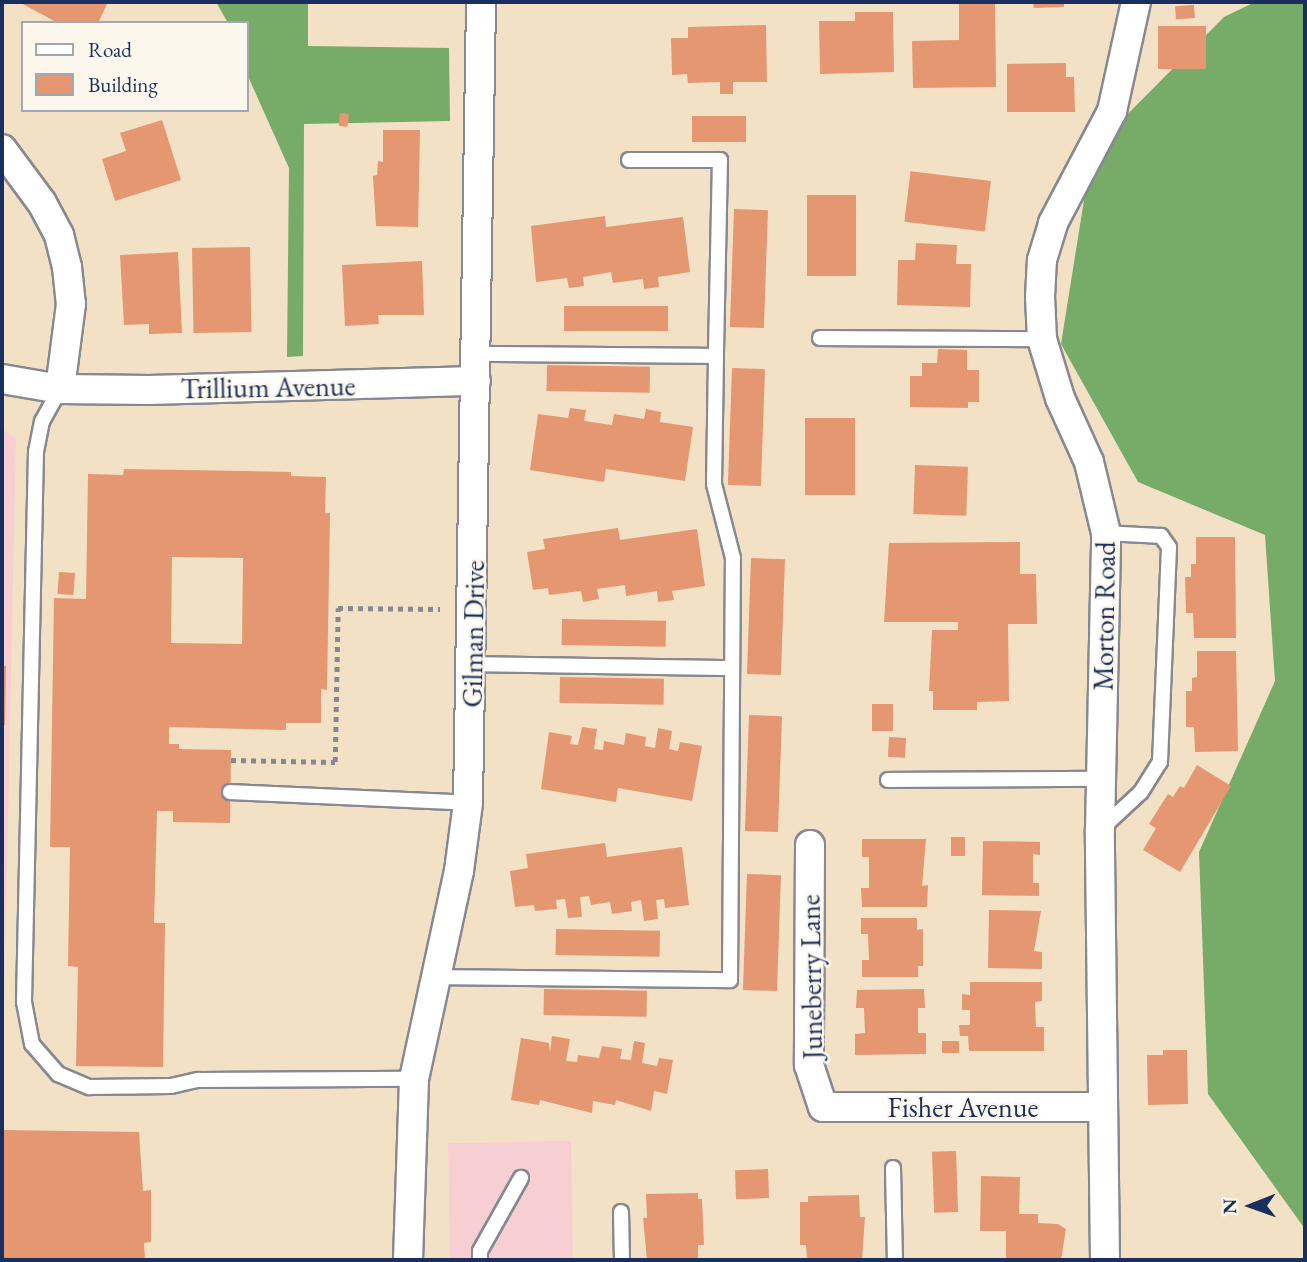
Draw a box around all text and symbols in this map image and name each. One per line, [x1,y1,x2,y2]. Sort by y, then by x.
legend [21,21,248,112]
text: Road [88,36,132,63]
text: Building [88,71,158,98]
street label: Trillium Avenue [180,369,356,405]
street label: Morton Road [1086,541,1122,691]
street label: Gilman Drive [455,560,491,708]
street label: Juneberry Lane [793,894,829,1060]
street label: Fisher Avenue [888,1090,1038,1124]
north arrow [1216,1171,1286,1241]
text: N [1217,1198,1242,1214]

